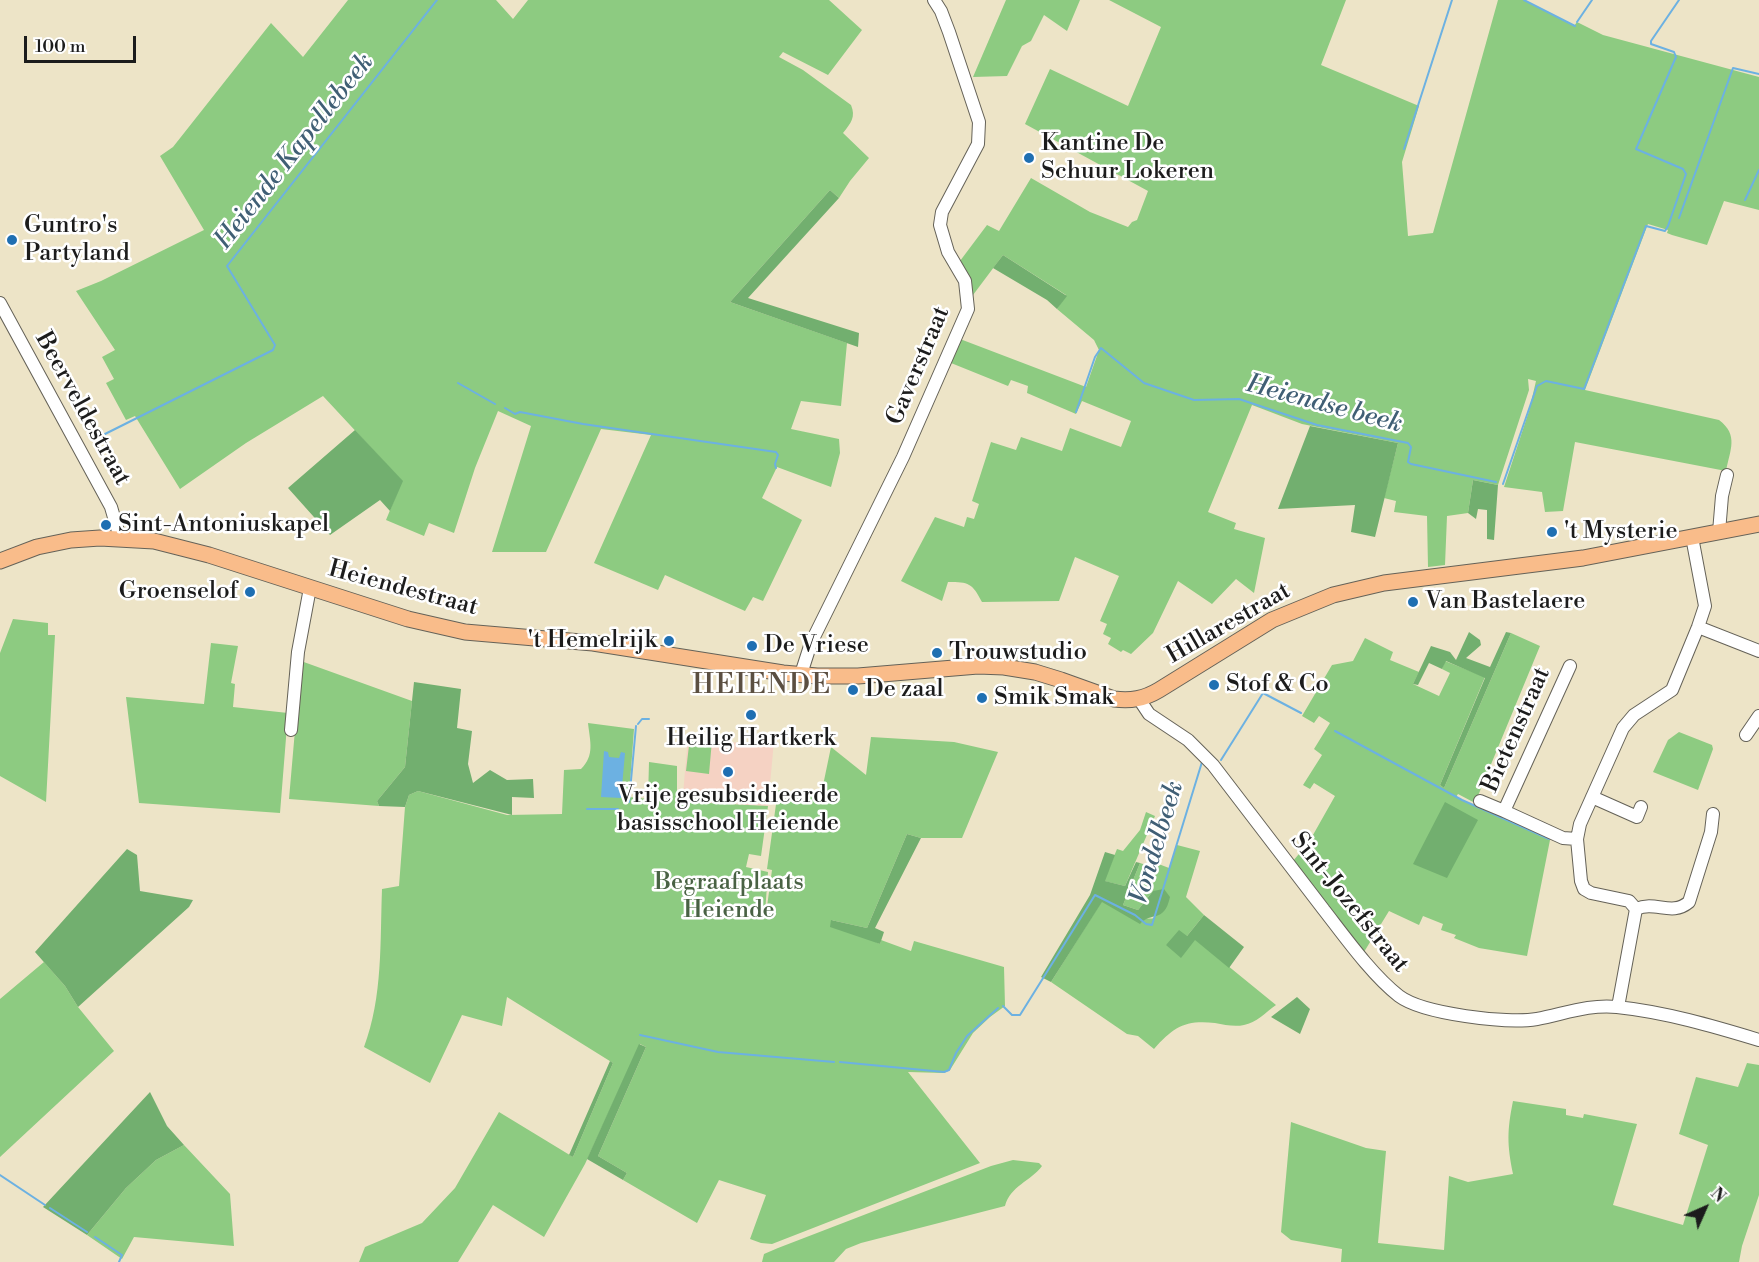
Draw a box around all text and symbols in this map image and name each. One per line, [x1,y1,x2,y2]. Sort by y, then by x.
scale bar [27,24,140,62]
text: 100 m [35,35,86,58]
water label: Heiende Kapellebeek [209,48,381,256]
place label: Kantine De Schuur Lokeren [1041,130,1214,186]
marker: Kantine De Schuur Lokeren [1022,151,1036,165]
place label: Guntro's Partyland [24,212,130,268]
marker: Guntro's Partyland [5,233,19,247]
street label: Gaverstraat [881,302,957,430]
street label: Beerveldestraat [28,327,136,491]
water label: Heiendse beek [1242,369,1406,441]
place label: Sint-Antoniuskapel [118,511,329,539]
marker: Sint-Antoniuskapel [99,518,113,532]
place label: 't Mysterie [1564,518,1678,546]
marker: 't Mysterie [1545,525,1559,539]
street label: Heiendestraat [325,555,481,623]
street label: Hillarestraat [1162,577,1296,671]
place label: Groenselof [119,578,238,606]
marker: Groenselof [243,585,257,599]
place label: Van Bastelaere [1425,588,1585,616]
marker: Van Bastelaere [1406,595,1420,609]
place label: 't Hemelrijk [528,627,657,655]
place label: De Vriese [764,632,869,660]
marker: 't Hemelrijk [662,634,676,648]
marker: De Vriese [745,639,759,653]
place label: Trouwstudio [949,639,1087,667]
marker: Trouwstudio [930,646,944,660]
street label: Bietenstraat [1477,663,1557,797]
district label: HEIENDE [692,671,832,703]
place label: Stof & Co [1226,671,1329,699]
place label: De zaal [865,676,944,704]
marker: Stof & Co [1207,678,1221,692]
marker: De zaal [846,683,860,697]
place label: Smik Smak [994,684,1114,712]
marker: Smik Smak [975,691,989,705]
marker: Heilig Hartkerk [744,708,758,722]
place label: Heilig Hartkerk [666,725,836,753]
marker: Vrije gesubsidieerde basisschool Heiende [721,765,735,779]
water label: Vondelbeek [1124,778,1192,908]
place label: Vrije gesubsidieerde basisschool Heiende [617,782,839,838]
street label: Sint-Jozefstraat [1284,827,1414,979]
park label: Begraafplaats Heiende [654,869,804,925]
north arrow [1675,1178,1735,1238]
text: N [1706,1184,1729,1207]

